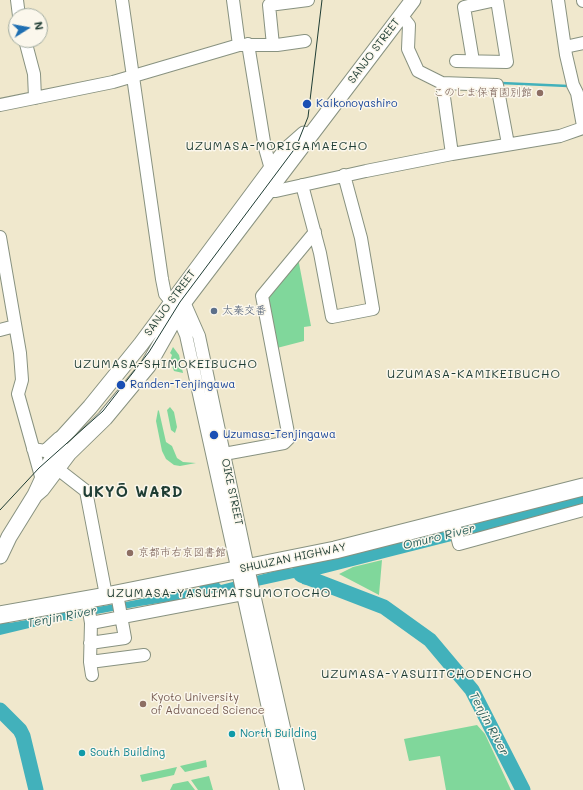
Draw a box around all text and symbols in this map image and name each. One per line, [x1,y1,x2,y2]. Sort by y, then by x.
north arrow [8,8,48,48]
street label: SANJO STREET [345,16,403,86]
text: N [31,20,47,31]
place label: このしま保育園別館 [433,86,532,100]
marker: このしま保育園別館 [535,88,545,98]
place label: Kaikonoyashiro [316,97,397,111]
marker: Kaikonoyashiro [301,98,313,110]
district label: UZUMASA-MORIGAMAECHO [186,139,368,153]
street label: SANJO STREET [142,267,198,339]
place label: 太秦交番 [222,304,266,318]
marker: 太秦交番 [209,306,219,316]
district label: UZUMASA-SHIMOKEIBUCHO [74,357,258,371]
district label: UZUMASA-KAMIKEIBUCHO [387,367,561,381]
place label: Randen-Tenjingawa [130,378,235,392]
marker: Randen-Tenjingawa [115,379,127,391]
place label: Uzumasa-Tenjingawa [223,428,336,442]
marker: Uzumasa-Tenjingawa [208,429,220,441]
street label: OIKE STREET [218,457,246,527]
district label: UKYŌ WARD [82,483,184,501]
water label: Omuro River [401,521,477,553]
street label: SHUUZAN HIGHWAY [239,540,347,576]
place label: 京都市右京図書館 [138,546,226,560]
marker: 京都市右京図書館 [125,548,135,558]
district label: UZUMASA-YASUIMATSUMOTOCHO [107,586,331,600]
water label: Tenjin River [26,603,98,631]
district label: UZUMASA-YASUIITCHODENCHO [321,667,533,681]
water label: Tenjin River [466,690,512,758]
place label: Kyoto University of Advanced Science [151,691,265,717]
marker: Kyoto University of Advanced Science [138,699,148,709]
place label: North Building [240,727,317,741]
marker: North Building [227,729,237,739]
place label: South Building [90,746,165,760]
marker: South Building [77,748,87,758]

